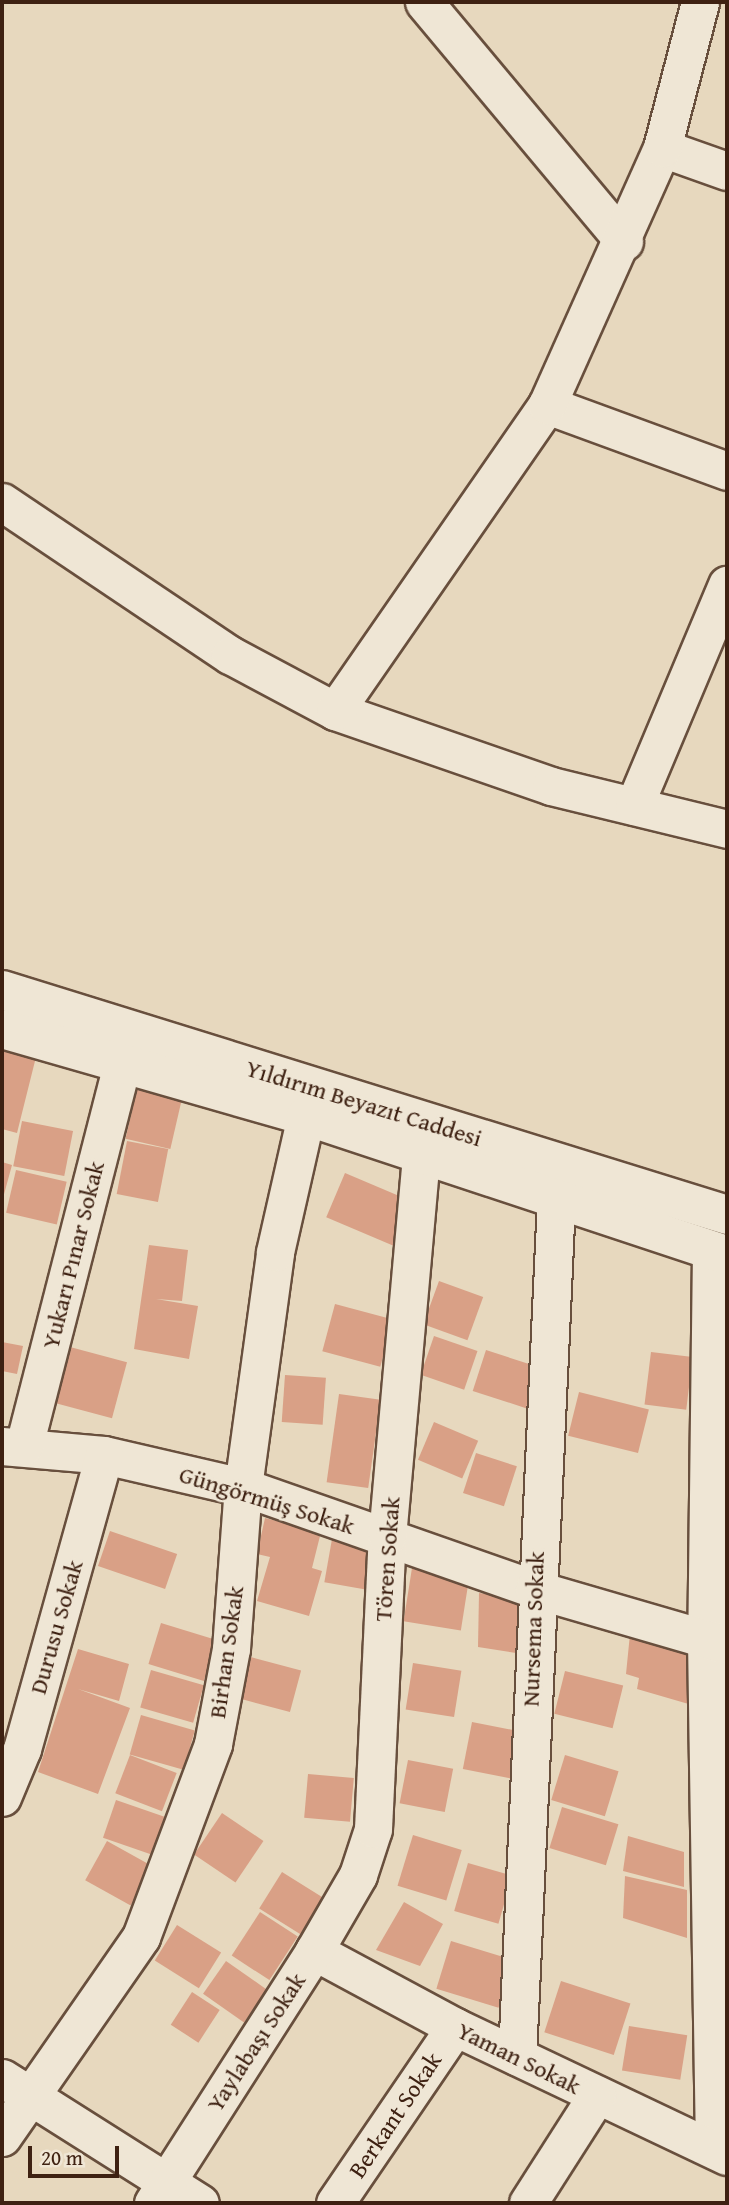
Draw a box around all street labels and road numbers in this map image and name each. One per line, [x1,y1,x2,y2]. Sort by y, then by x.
street label: Yıldırım Beyazıt Caddesi [243,1053,485,1153]
street label: Yukarı Pınar Sokak [36,1158,110,1352]
street label: Güngörmüş Sokak [176,1460,358,1540]
street label: Tören Sokak [368,1496,406,1622]
street label: Nursema Sokak [516,1551,550,1707]
street label: Durusu Sokak [23,1557,89,1697]
street label: Birhan Sokak [202,1584,250,1720]
street label: Yaylabaşı Sokak [201,1967,311,2117]
street label: Yaman Sokak [453,2016,585,2100]
street label: Berkant Sokak [342,2047,448,2183]

